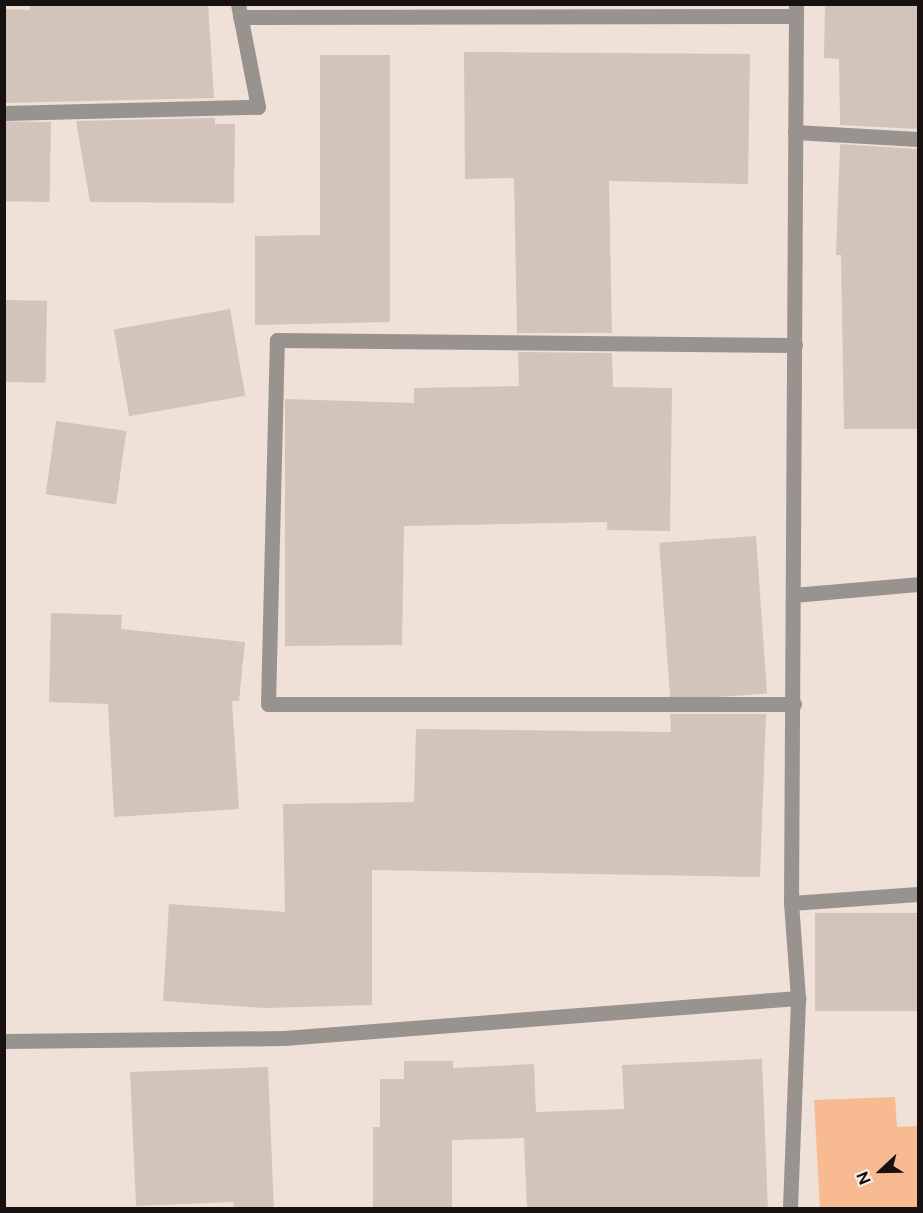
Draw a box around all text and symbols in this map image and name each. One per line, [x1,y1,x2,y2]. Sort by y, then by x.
north arrow [851,1141,911,1201]
text: N [853,1169,875,1187]

